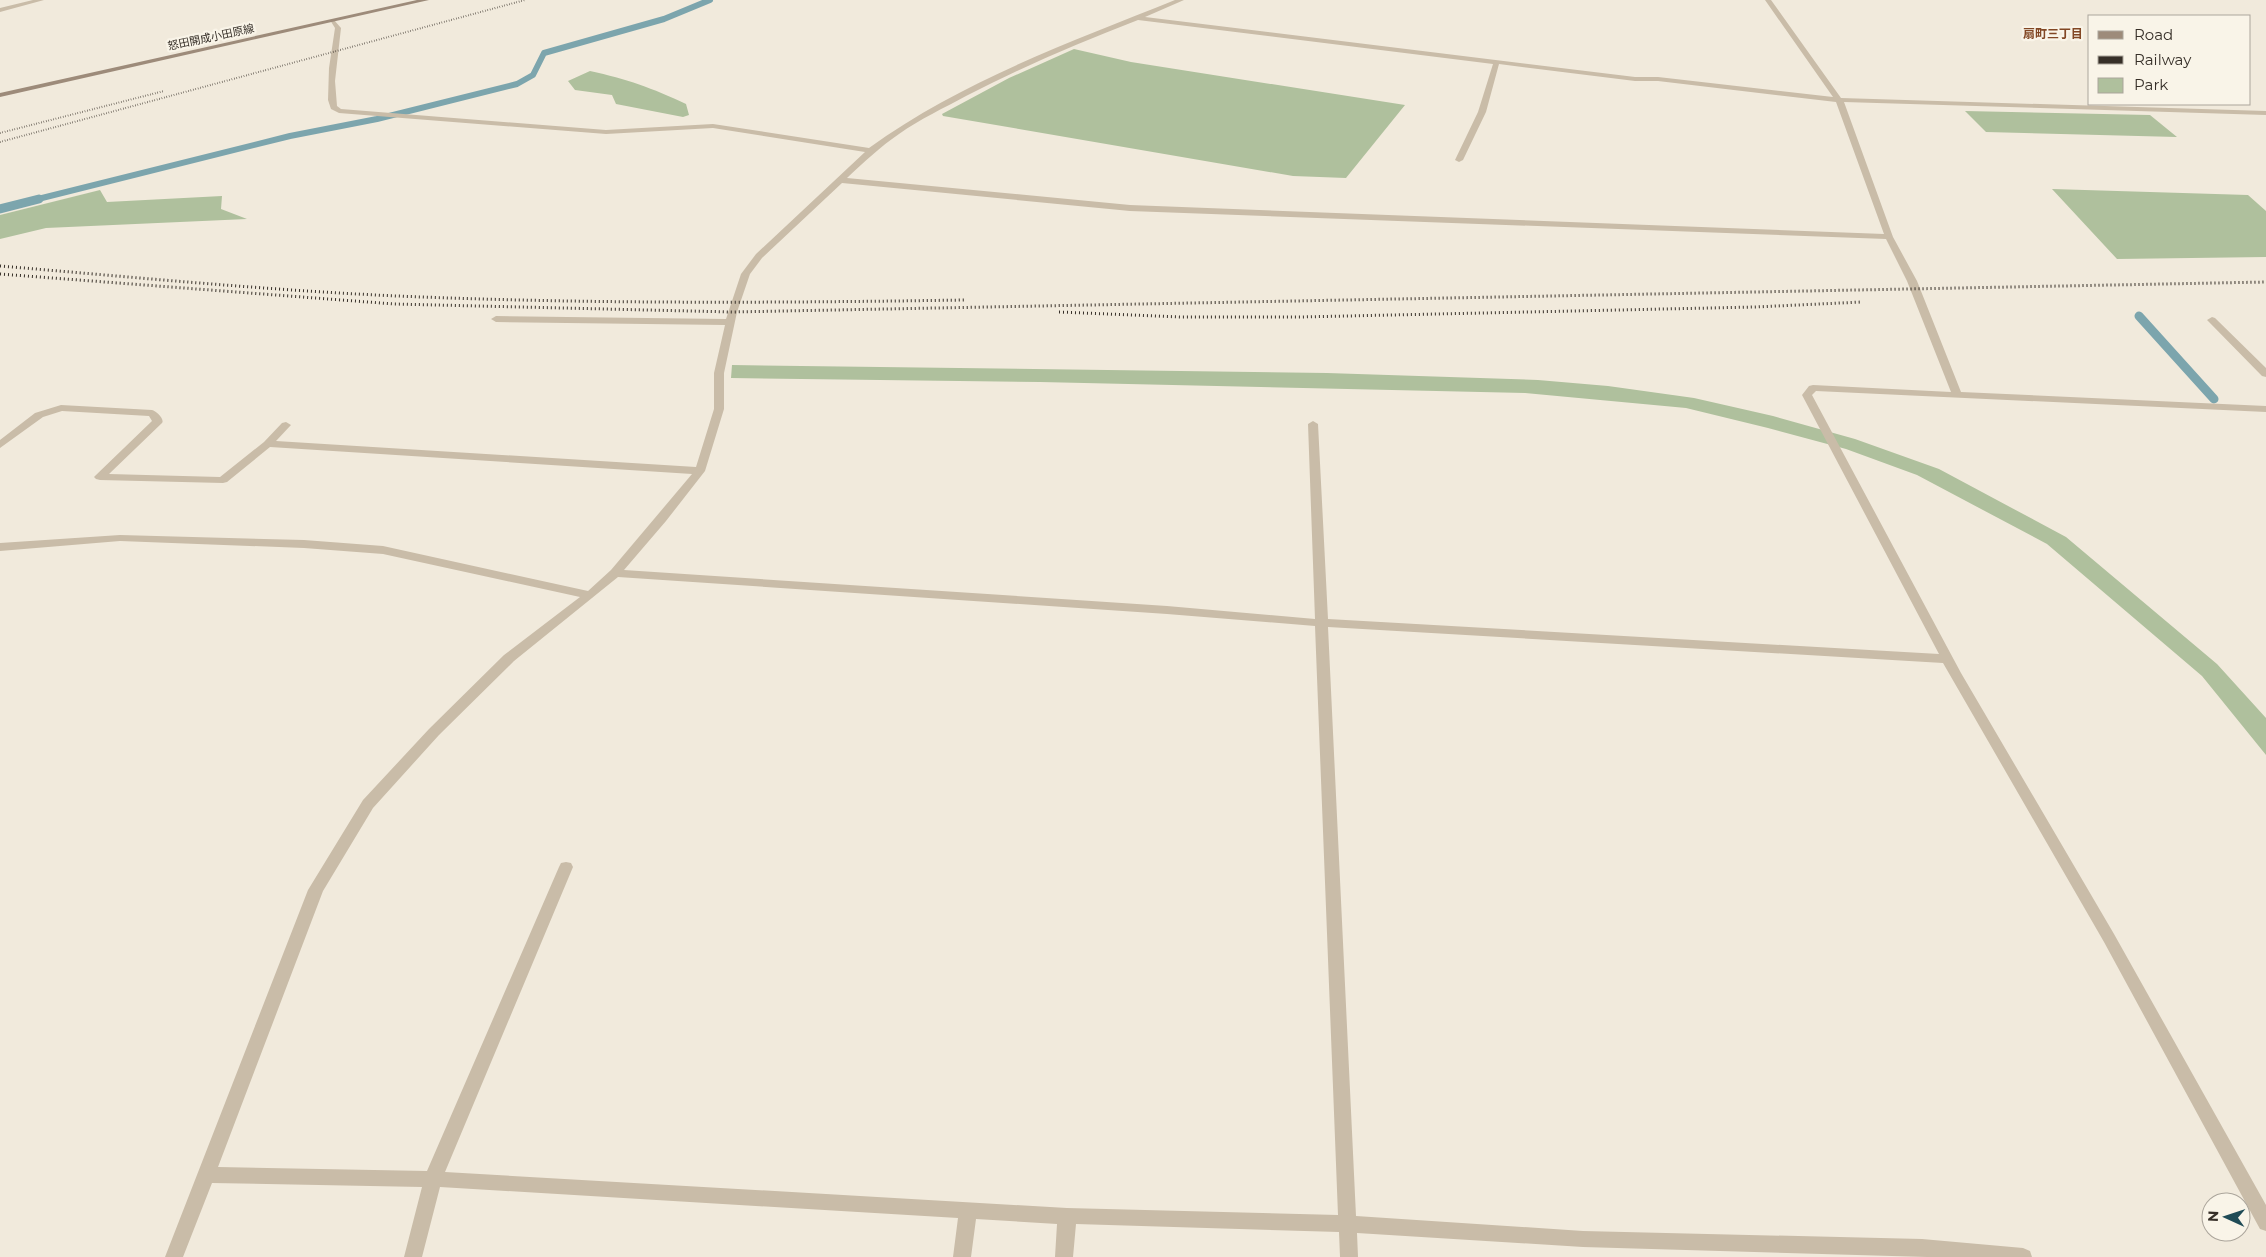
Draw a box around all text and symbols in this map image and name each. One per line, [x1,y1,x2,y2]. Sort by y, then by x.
legend [2088,15,2251,105]
street label: 怒田開成小田原線 [167,21,255,53]
text: Road [2134,25,2173,44]
district label: 扇町三丁目 [2023,26,2083,41]
text: Railway [2134,50,2192,69]
text: Park [2134,75,2168,94]
north arrow [2201,1192,2251,1242]
text: N [2204,1210,2222,1222]

